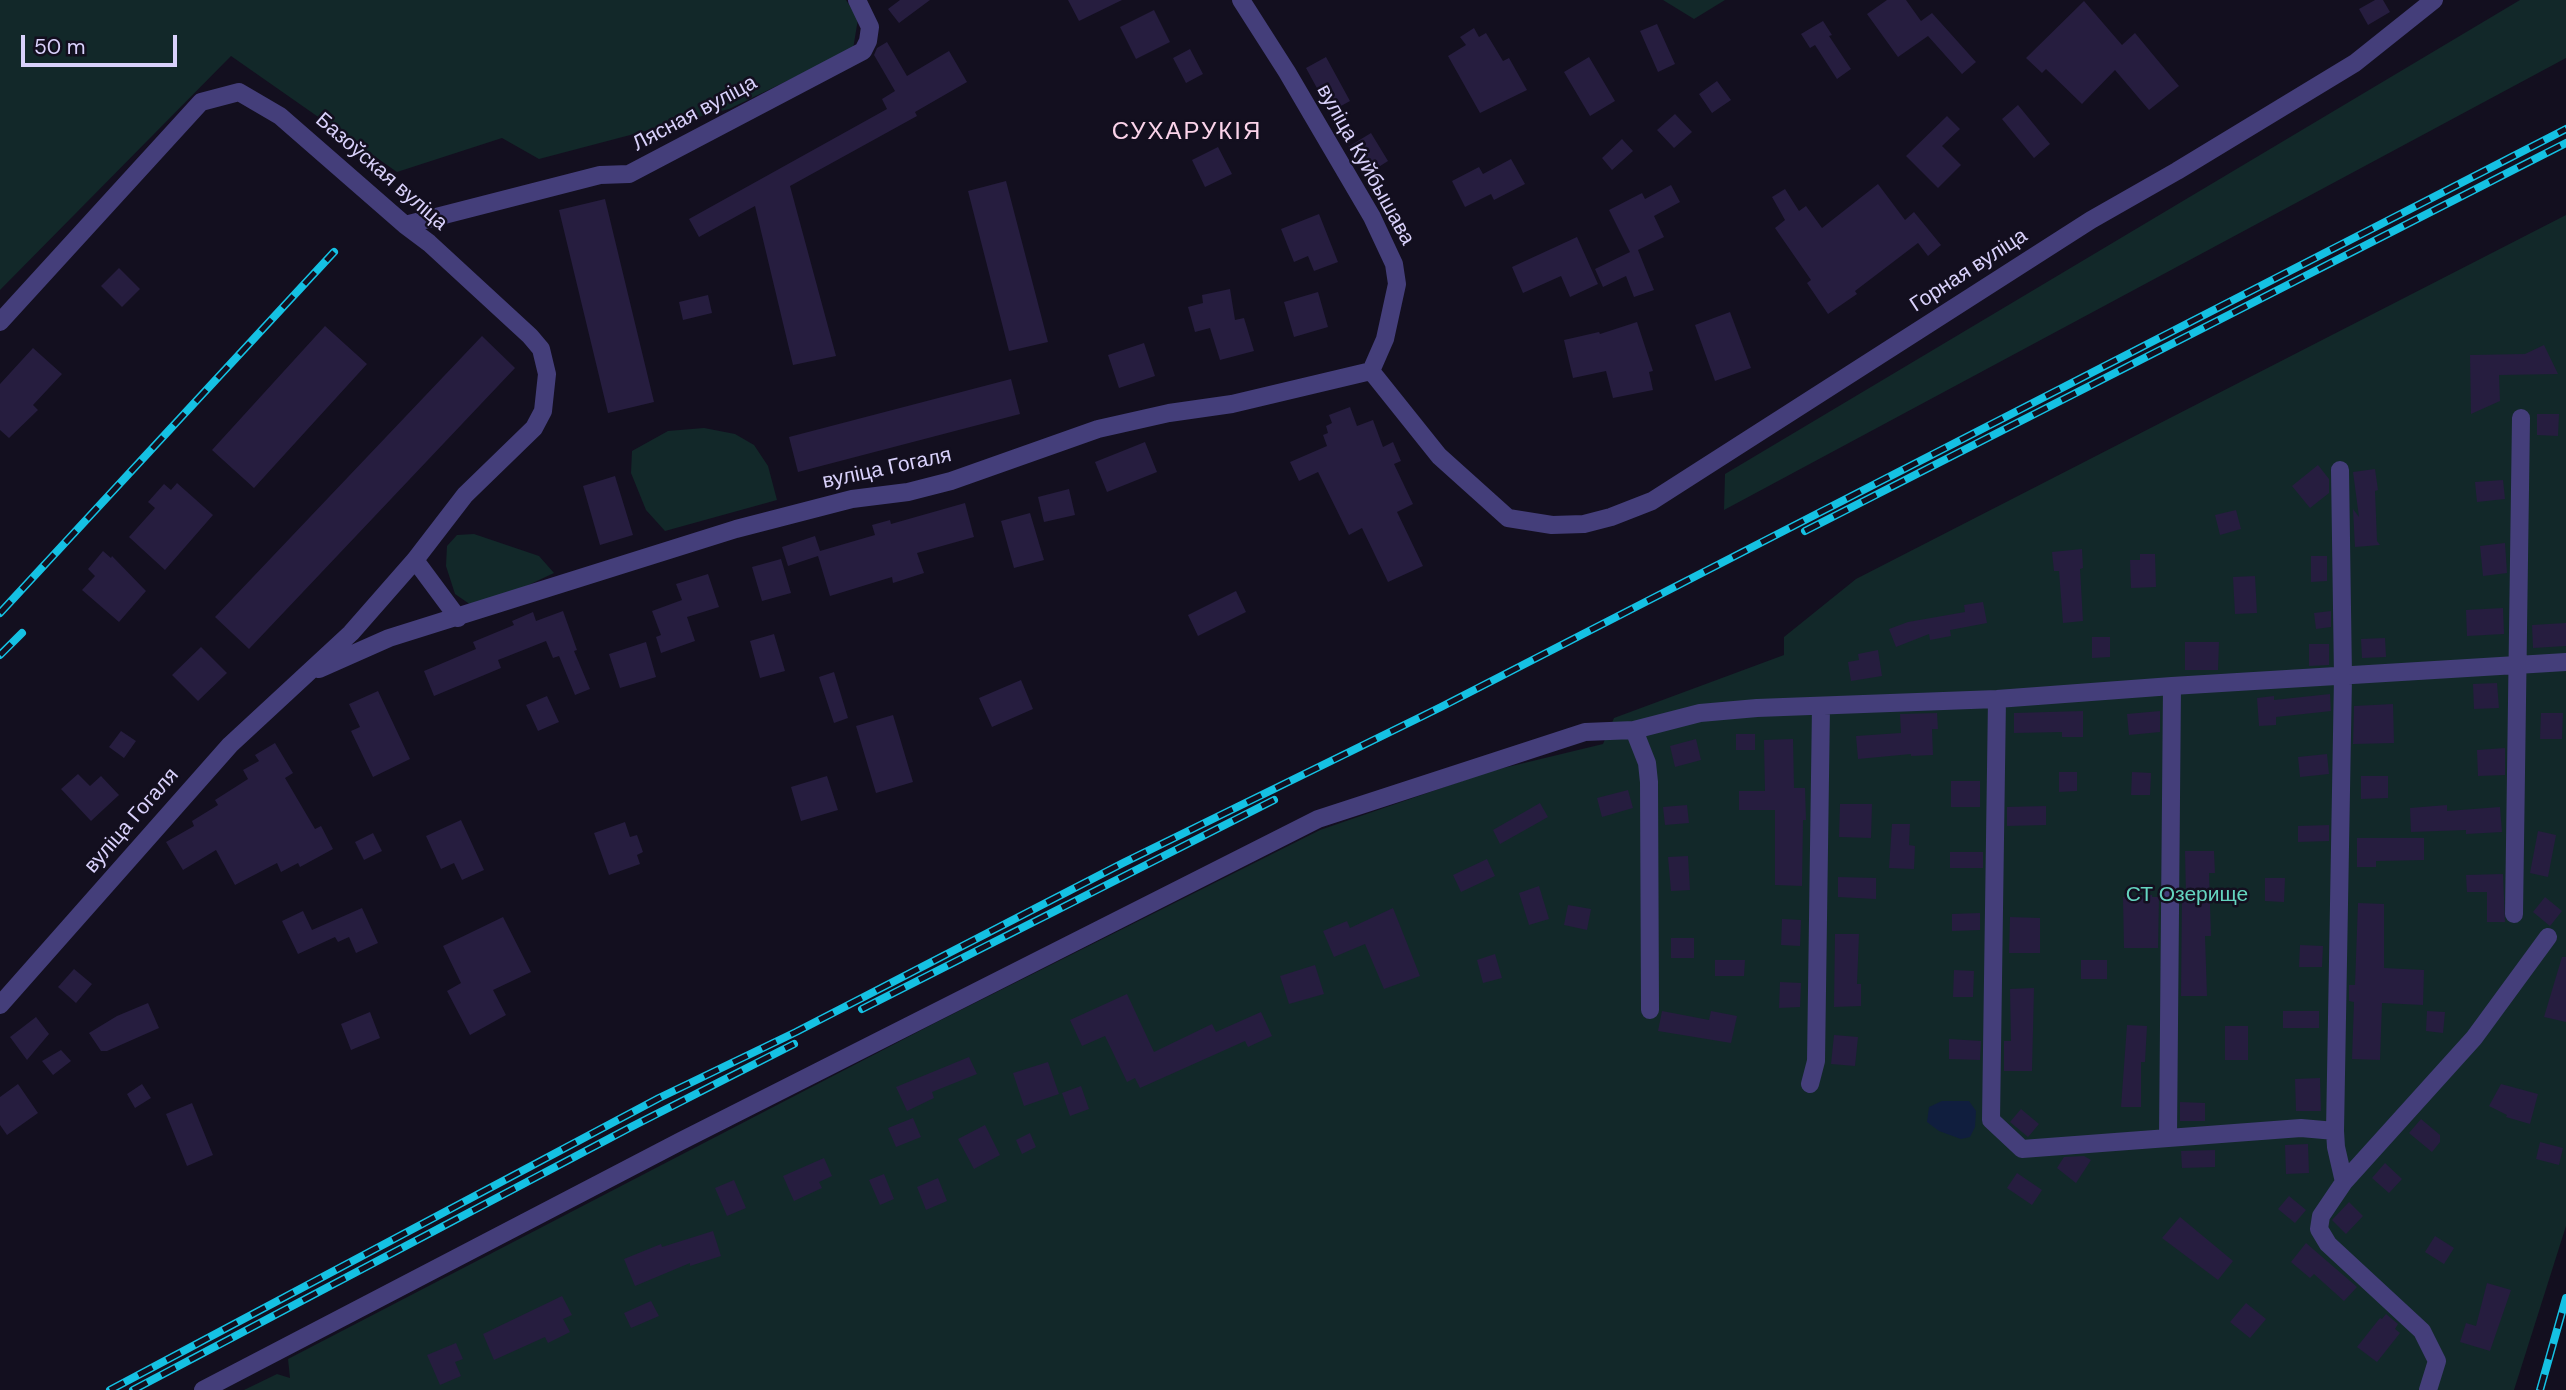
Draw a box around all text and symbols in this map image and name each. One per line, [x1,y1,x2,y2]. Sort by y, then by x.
scale bar [24,21,180,65]
text: 50 m [34,33,85,61]
street label: Лясная вуліца [628,71,762,157]
street label: вуліца Куйбышава [1310,80,1420,250]
street label: Базоўская вуліца [310,108,452,236]
district label: СУХАРУКІЯ [1113,119,1261,147]
street label: Горная вуліца [1906,224,2032,318]
street label: вуліца Гогаля [820,443,954,495]
street label: вуліца Гогаля [79,763,185,879]
park label: СТ Озерище [2126,882,2248,908]

